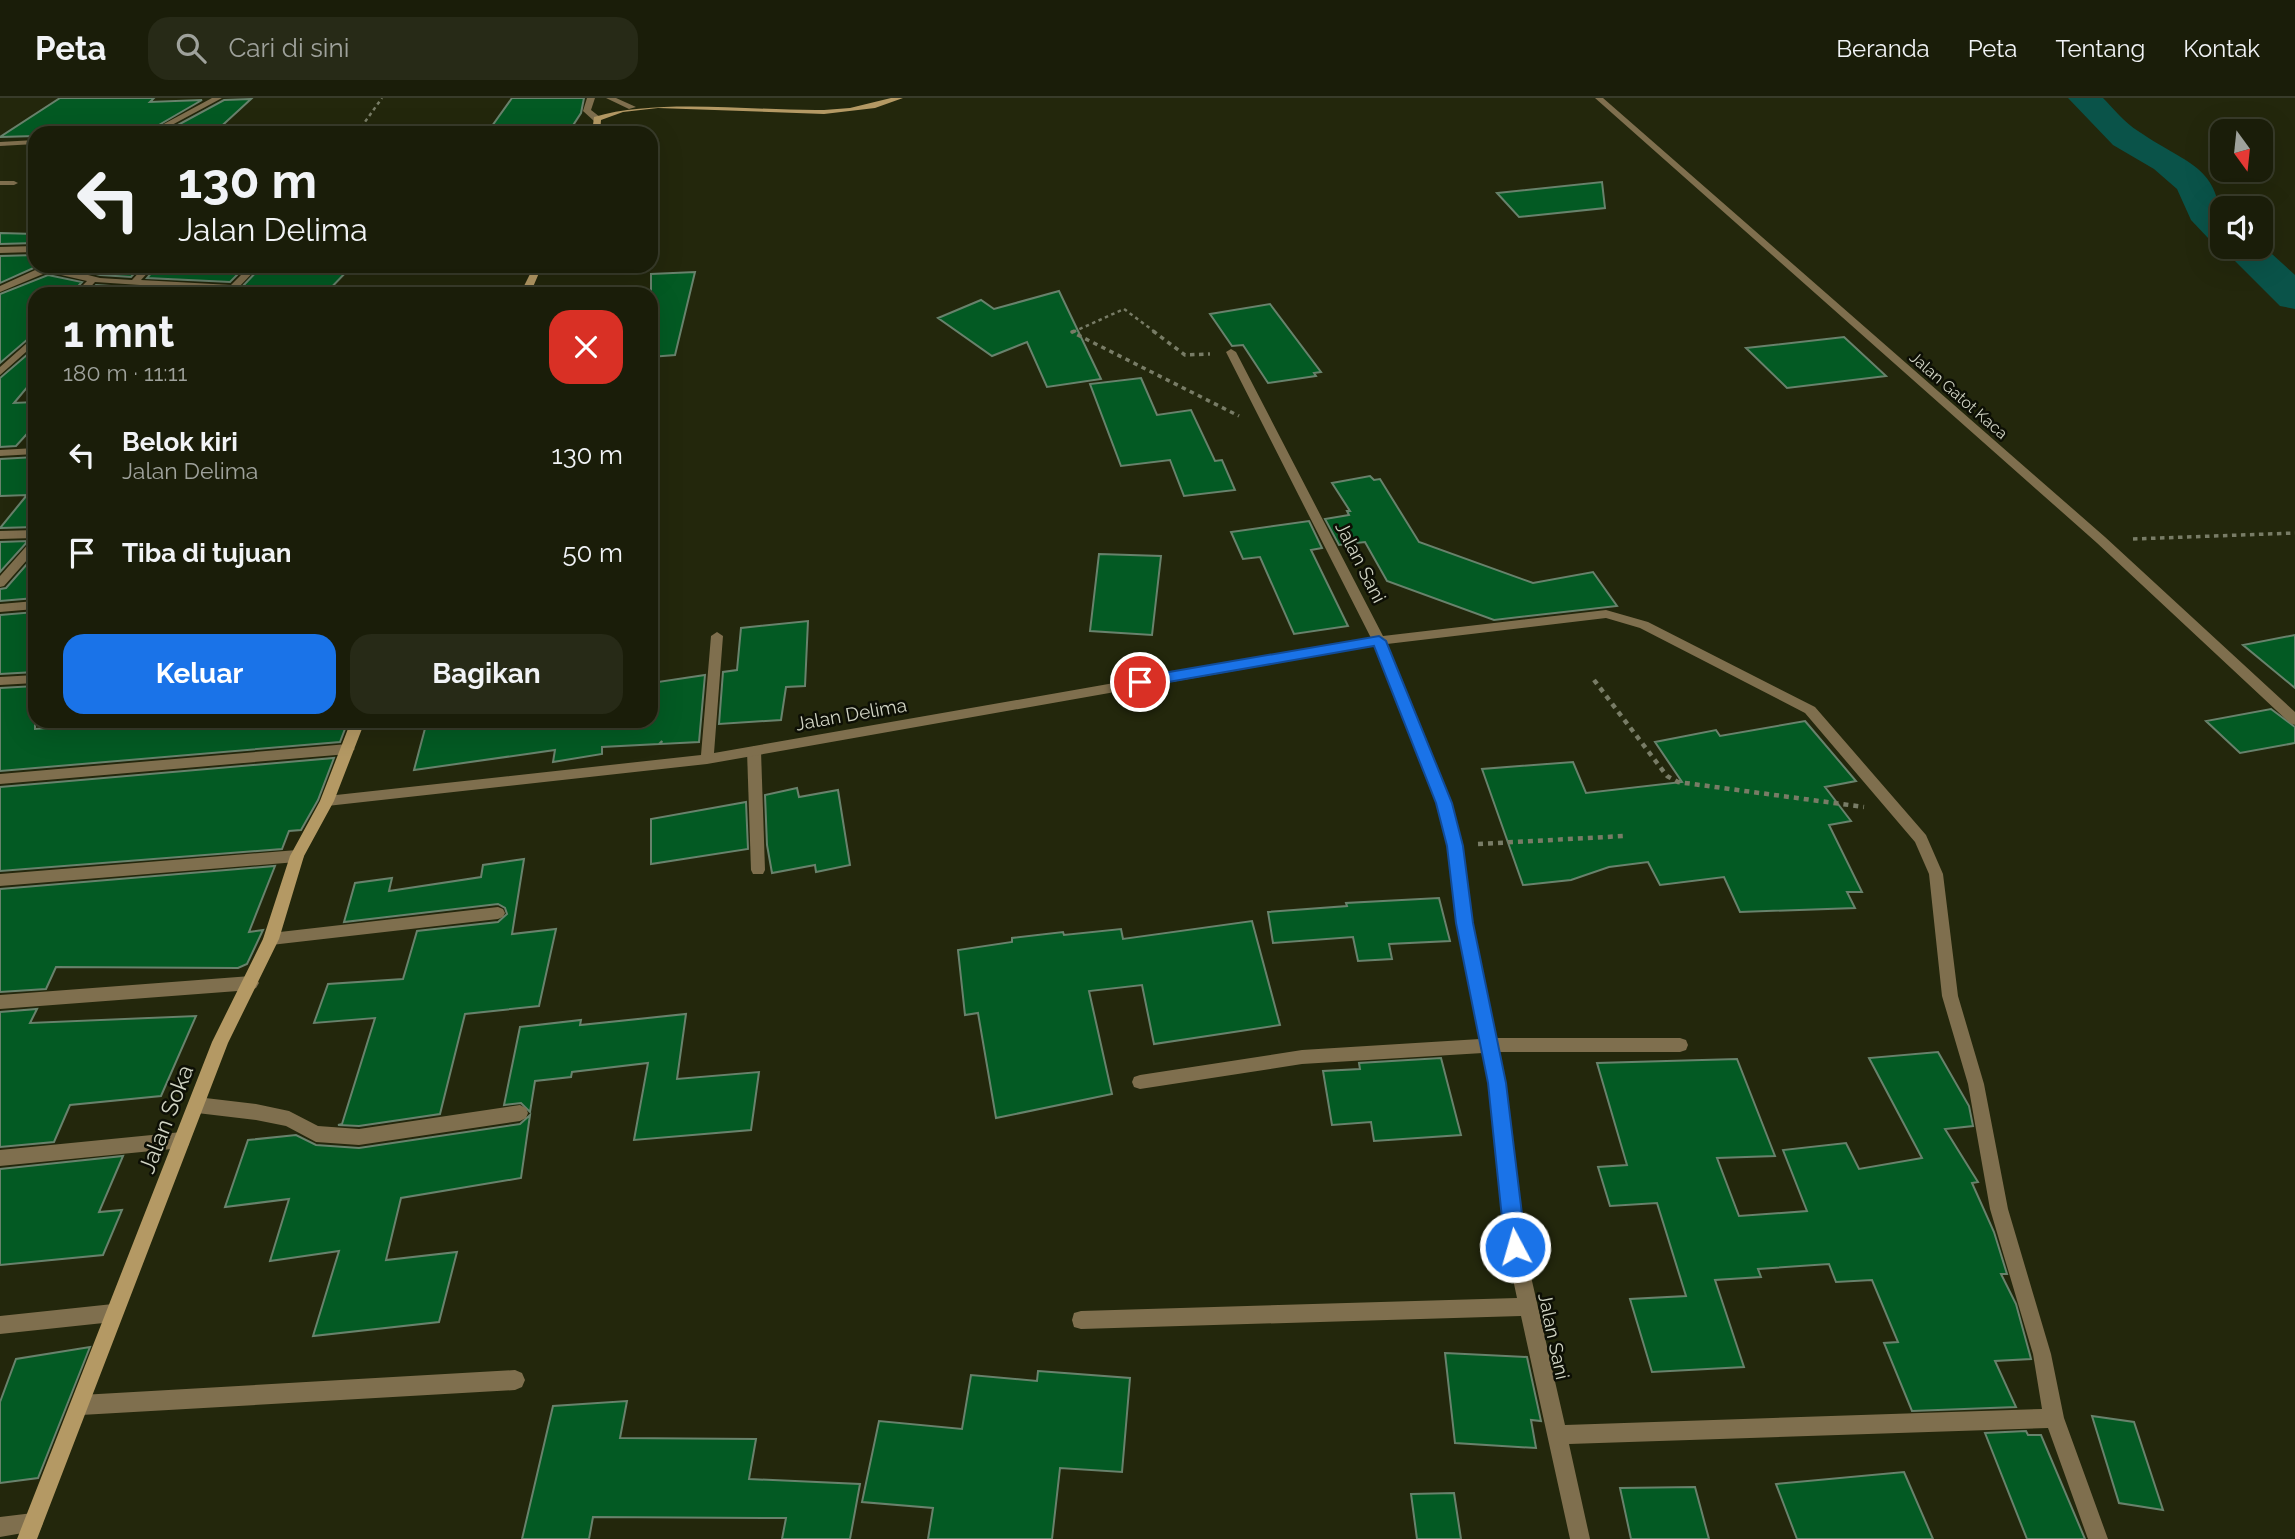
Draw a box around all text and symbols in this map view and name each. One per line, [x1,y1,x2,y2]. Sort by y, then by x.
search box [148,17,638,80]
text: Peta [35,29,106,68]
icon: search [172,29,210,67]
text: Cari di sini [228,33,349,63]
text: Beranda [1836,34,1930,63]
text: Peta [1968,34,2017,63]
text: Tentang [2055,34,2145,63]
text: Kontak [2183,34,2260,63]
north arrow [2210,119,2273,182]
map controls [2210,119,2273,259]
text: 130 m [178,152,317,209]
icon: left [63,154,154,245]
button: sound [2210,196,2273,259]
text: Jalan Delima [178,211,368,248]
text: 1 mnt [63,308,174,357]
button: close [549,310,623,384]
street label: Jalan Gatot Kaca [1906,348,2011,443]
text: 180 m · 11:11 [63,359,187,386]
text: Belok kiri [122,427,238,457]
icon: left [63,436,101,474]
text: 130 m [552,440,623,470]
text: Jalan Delima [122,457,258,484]
street label: Jalan Sani [1331,518,1391,606]
icon: arrive [63,534,101,572]
text: Tiba di tujuan [122,538,292,568]
text: 50 m [562,538,623,568]
button: Keluar [63,634,336,714]
button: Bagikan [350,634,623,714]
pin [1110,652,1170,712]
icon: arrive [1121,663,1159,701]
street label: Jalan Delima [794,693,908,735]
street label: Jalan Soka [133,1061,199,1177]
position arrow [1478,1210,1552,1284]
street label: Jalan Sani [1534,1291,1574,1381]

